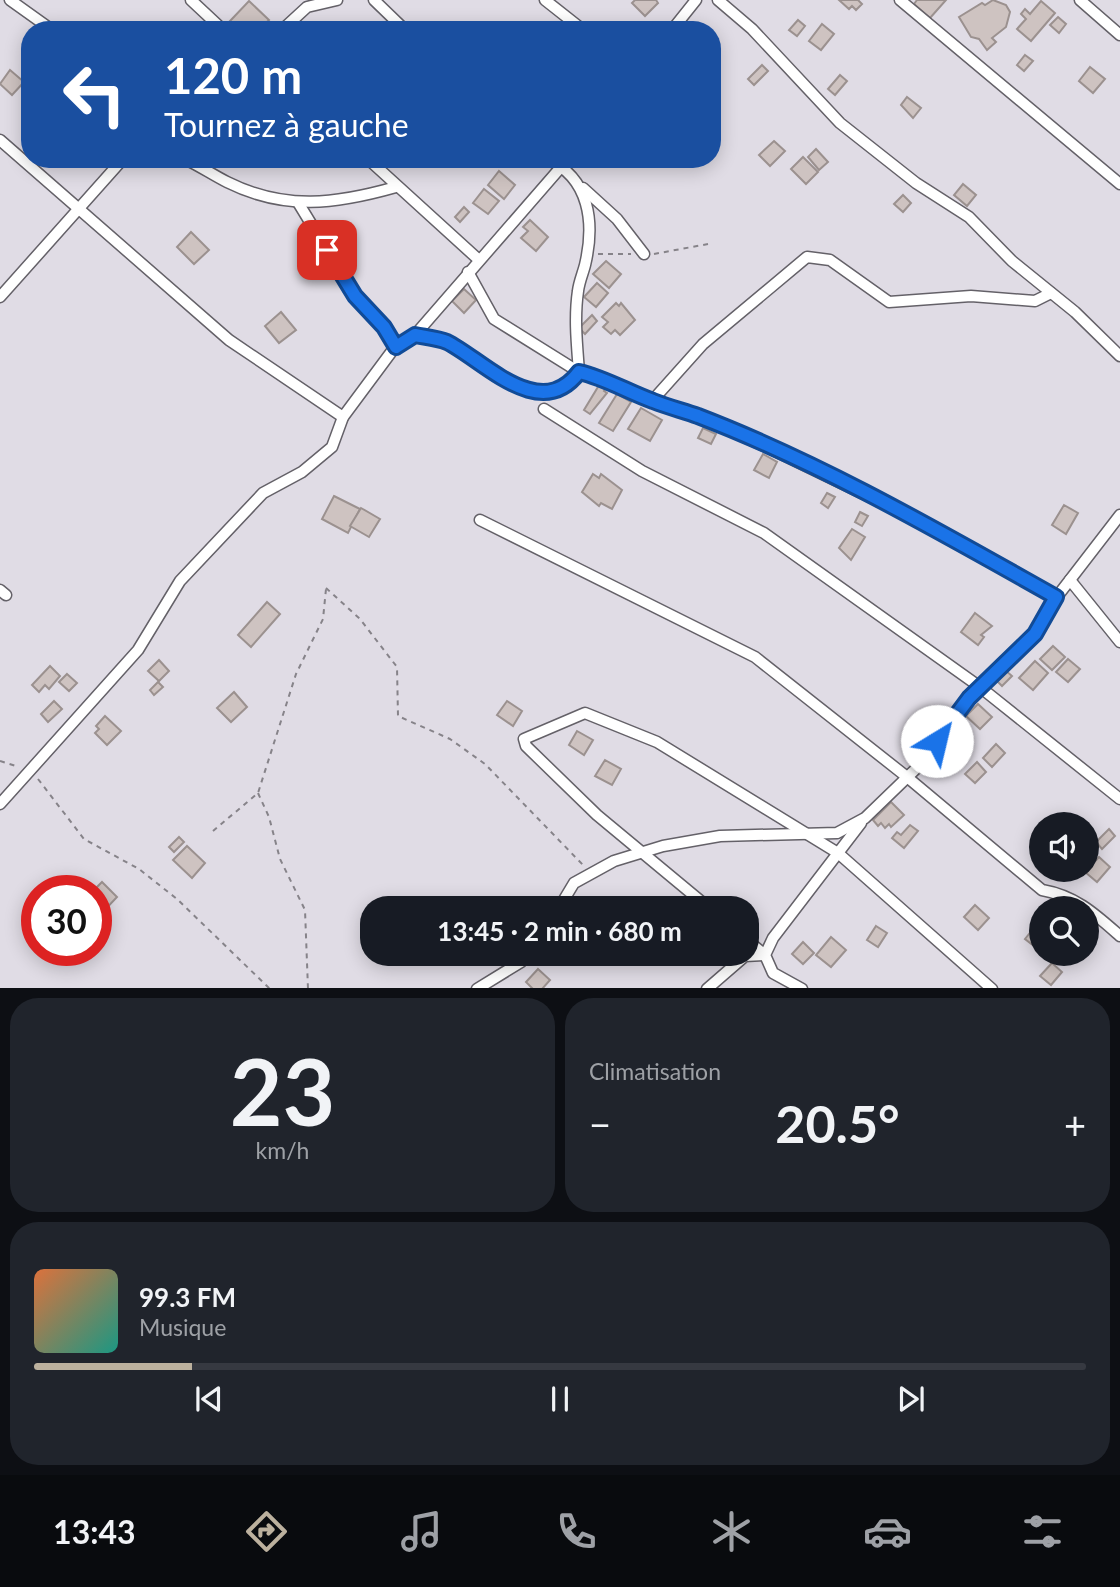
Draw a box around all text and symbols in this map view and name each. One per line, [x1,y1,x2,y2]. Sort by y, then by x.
text: 120 m [164,46,302,104]
icon: left [49,49,140,140]
text: Tournez à gauche [164,105,409,144]
pin [297,220,357,280]
icon: arrive [308,231,346,269]
position arrow [900,704,974,778]
map controls [1029,812,1099,966]
button: sound [1029,812,1099,882]
speed limit sign: 30 [21,875,112,966]
button: search [1029,896,1099,966]
text: 13:45 · 2 min · 680 m [437,915,682,947]
text: 23 [230,1036,335,1145]
text: Climatisation [589,1057,721,1085]
text: 20.5° [775,1092,900,1154]
text: − [589,1101,611,1147]
text: + [1064,1101,1086,1147]
text: km/h [256,1136,309,1164]
text: 99.3 FM [139,1281,236,1313]
text: Musique [139,1313,226,1341]
icon: previous [190,1380,228,1418]
icon: pause [541,1380,579,1418]
icon: next [892,1380,930,1418]
icon: directions [242,1507,291,1556]
icon: music [397,1507,446,1556]
icon: phone [552,1507,601,1556]
icon: climate [707,1507,756,1556]
icon: car [863,1507,912,1556]
icon: filters [1018,1507,1067,1556]
text: 13:43 [53,1512,136,1551]

